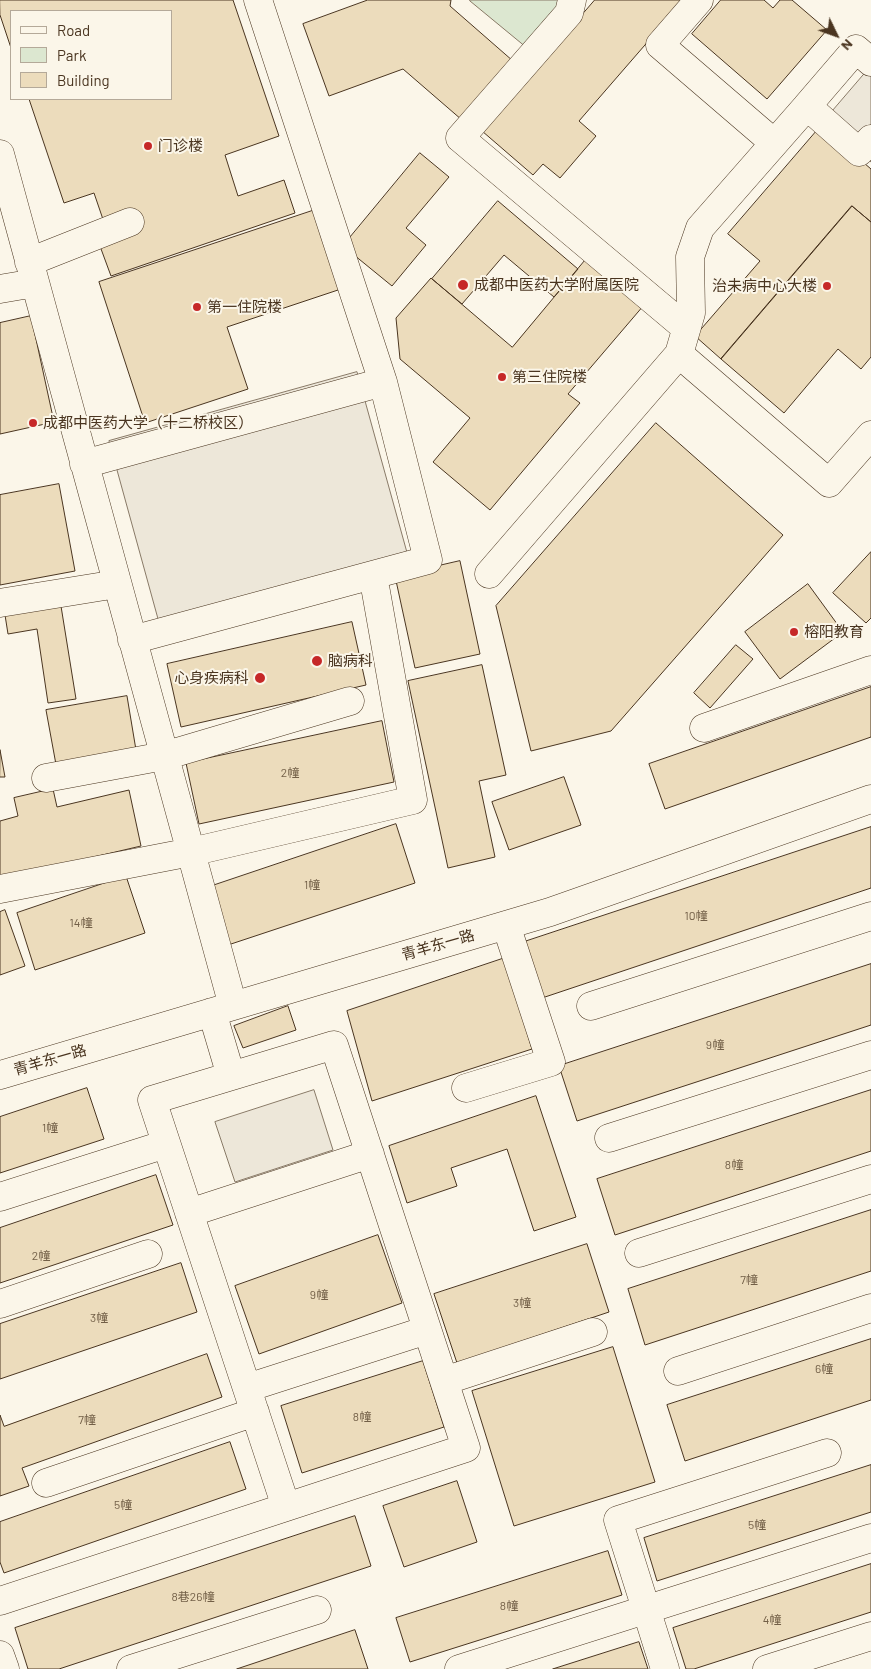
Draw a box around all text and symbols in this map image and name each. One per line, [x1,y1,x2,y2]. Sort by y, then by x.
legend [10,10,172,100]
north arrow [811,10,861,60]
text: Road [57,21,90,39]
text: N [838,36,857,55]
text: Park [57,46,86,64]
text: Building [57,71,110,89]
place label: 门诊楼 [158,137,203,155]
marker: 门诊楼 [142,140,154,152]
place label: 成都中医药大学附属医院 [474,276,639,294]
place label: 治未病中心大楼 [712,277,817,295]
marker: 成都中医药大学附属医院 [456,278,470,292]
marker: 治未病中心大楼 [821,280,833,292]
place label: 第一住院楼 [207,298,282,316]
marker: 第一住院楼 [191,301,203,313]
place label: 第三住院楼 [512,368,587,386]
marker: 第三住院楼 [496,371,508,383]
place label: 成都中医药大学（十二桥校区） [43,414,253,432]
marker: 成都中医药大学（十二桥校区） [27,417,39,429]
place label: 榕阳教育 [804,623,864,641]
marker: 榕阳教育 [788,626,800,638]
place label: 脑病科 [328,652,373,670]
marker: 脑病科 [310,654,324,668]
place label: 心身疾病科 [174,669,249,687]
marker: 心身疾病科 [253,671,267,685]
house number: 2幢 [281,766,299,780]
house number: 1幢 [304,878,320,892]
house number: 10幢 [685,909,707,923]
house number: 14幢 [70,916,92,930]
street label: 青羊东一路 [399,926,477,964]
house number: 9幢 [706,1038,724,1052]
street label: 青羊东一路 [11,1041,89,1079]
house number: 1幢 [42,1121,58,1135]
house number: 8幢 [725,1158,743,1172]
house number: 2幢 [32,1249,50,1263]
house number: 7幢 [740,1273,758,1287]
house number: 9幢 [310,1288,328,1302]
house number: 3幢 [513,1296,531,1310]
house number: 3幢 [90,1311,108,1325]
house number: 6幢 [815,1362,833,1376]
house number: 8幢 [353,1410,371,1424]
house number: 7幢 [78,1413,96,1427]
house number: 5幢 [114,1498,132,1512]
house number: 5幢 [748,1518,766,1532]
house number: 8巷26幢 [172,1590,214,1604]
house number: 8幢 [500,1599,518,1613]
house number: 4幢 [763,1613,781,1627]

